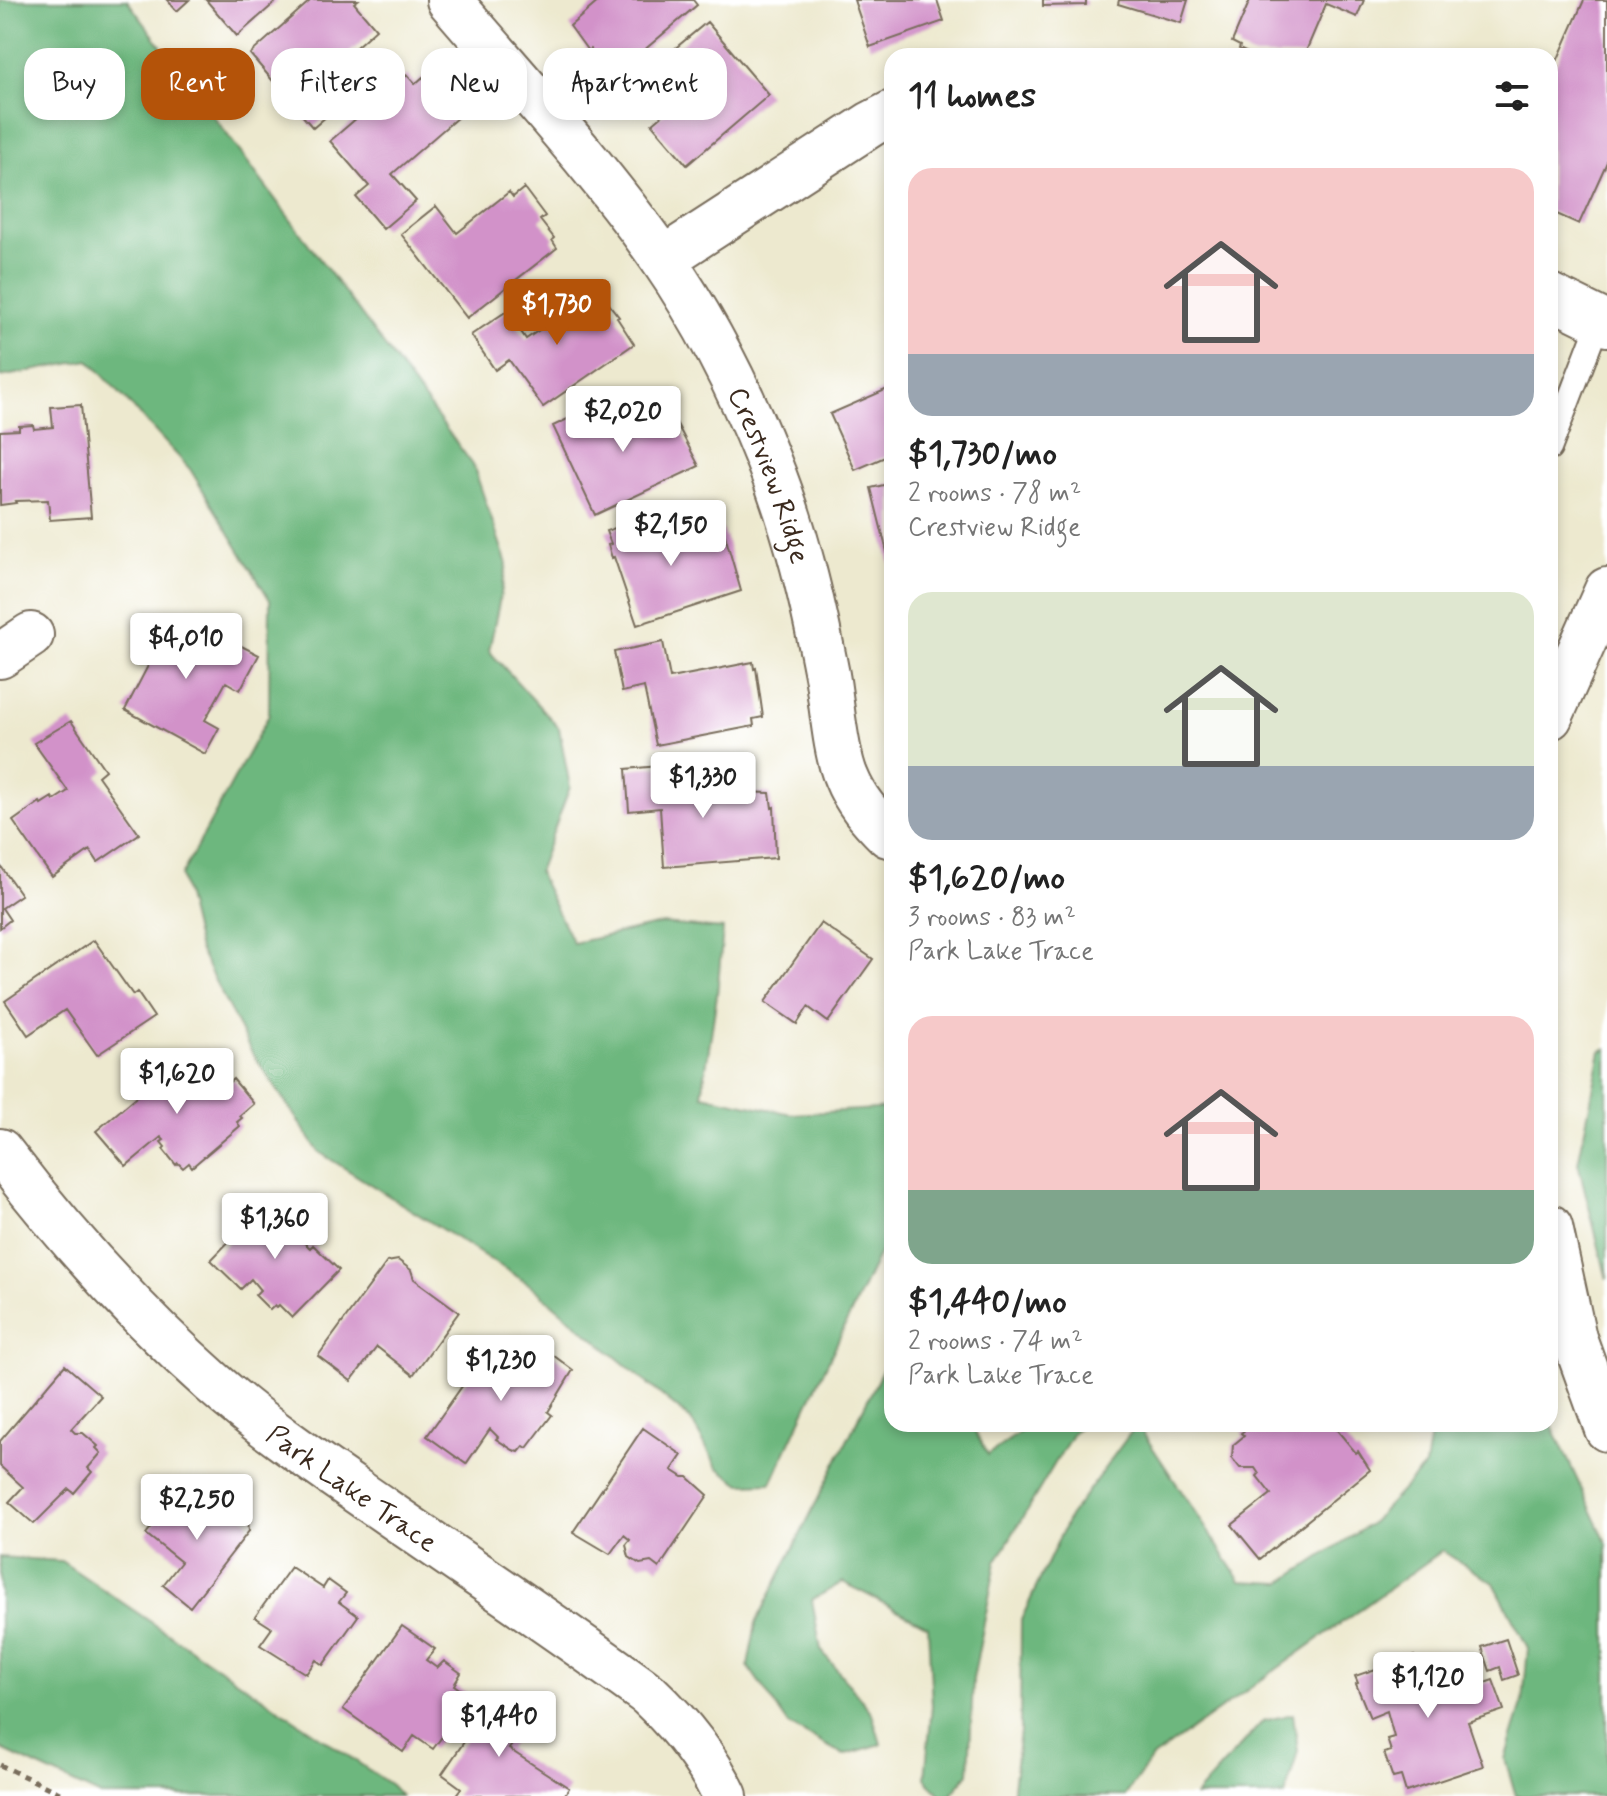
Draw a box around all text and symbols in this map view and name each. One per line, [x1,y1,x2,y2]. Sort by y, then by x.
chip: Buy [24,48,125,120]
chip: Rent [141,48,255,120]
chip: Filters [271,48,405,120]
chip: New [421,48,527,120]
chip: Apartment [543,48,727,120]
text: 11 homes [908,74,1036,119]
icon: filters [1490,74,1534,118]
icon: home [1149,220,1293,364]
pin: $1,730 [492,279,622,347]
text: $1,730 [522,288,592,322]
street label: Crestview Ridge [718,381,817,568]
pin: $2,020 [558,386,688,454]
text: $2,020 [584,395,662,429]
text: $1,730/mo [908,432,1057,477]
text: 2 rooms · 78 m² [908,477,1081,511]
pin: $2,150 [606,500,736,568]
text: $2,150 [634,509,708,543]
text: Crestview Ridge [908,511,1081,545]
pin: $4,010 [121,613,251,681]
text: $4,010 [148,622,224,656]
icon: home [1149,644,1293,788]
pin: $1,330 [638,752,768,820]
text: $1,330 [669,761,737,795]
text: $1,620/mo [908,856,1065,901]
text: 3 rooms · 83 m² [908,901,1076,935]
text: Park Lake Trace [908,935,1094,969]
pin: $1,620 [112,1048,242,1116]
text: $1,620 [139,1057,215,1091]
icon: home [1149,1068,1293,1212]
pin: $1,360 [210,1193,340,1261]
text: $1,360 [240,1202,310,1236]
text: $1,440/mo [908,1280,1067,1325]
text: 2 rooms · 74 m² [908,1325,1083,1359]
pin: $1,230 [436,1335,566,1403]
text: $1,230 [465,1344,537,1378]
text: Park Lake Trace [908,1359,1094,1393]
street label: Park Lake Trace [258,1417,444,1562]
pin: $2,250 [132,1474,262,1542]
text: $2,250 [159,1483,235,1517]
pin: $1,120 [1363,1652,1493,1720]
text: $1,120 [1391,1661,1465,1695]
pin: $1,440 [434,1691,564,1759]
text: $1,440 [460,1700,538,1734]

